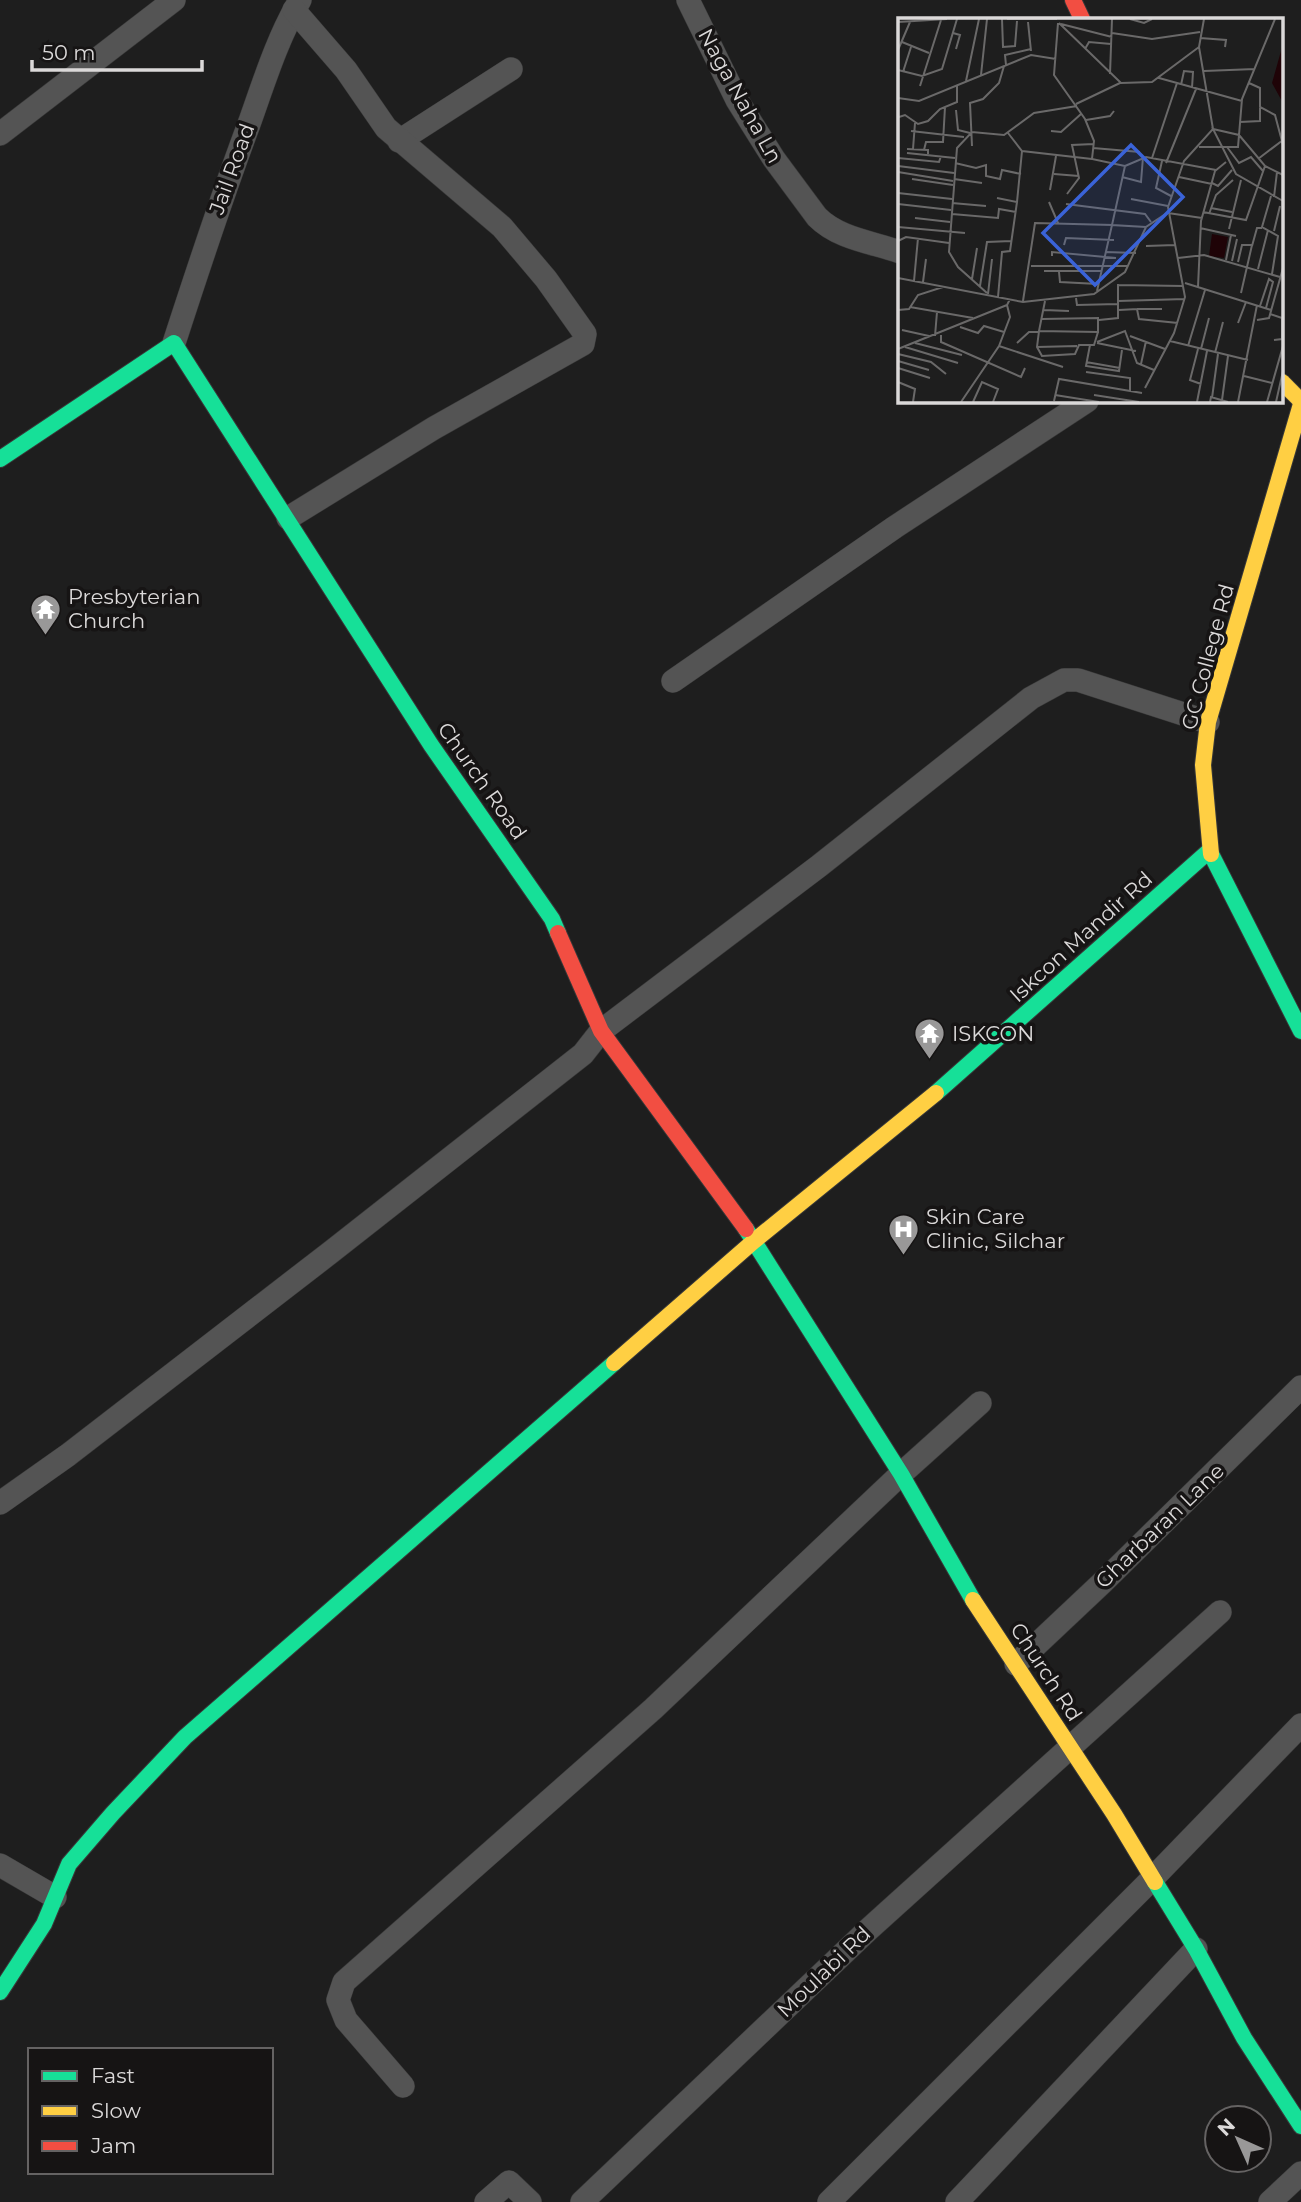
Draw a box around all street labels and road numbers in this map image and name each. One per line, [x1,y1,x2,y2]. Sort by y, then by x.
street label: Naga Naha Ln [693,24,788,167]
street label: Jail Road [203,120,259,219]
street label: GC College Rd [1176,581,1239,733]
street label: Church Road [433,717,532,844]
street label: Iskcon Mandir Rd [1004,866,1157,1007]
street label: Gharbaran Lane [1090,1458,1229,1593]
street label: Church Rd [1005,1618,1087,1726]
street label: Moulabi Rd [772,1921,876,2022]

